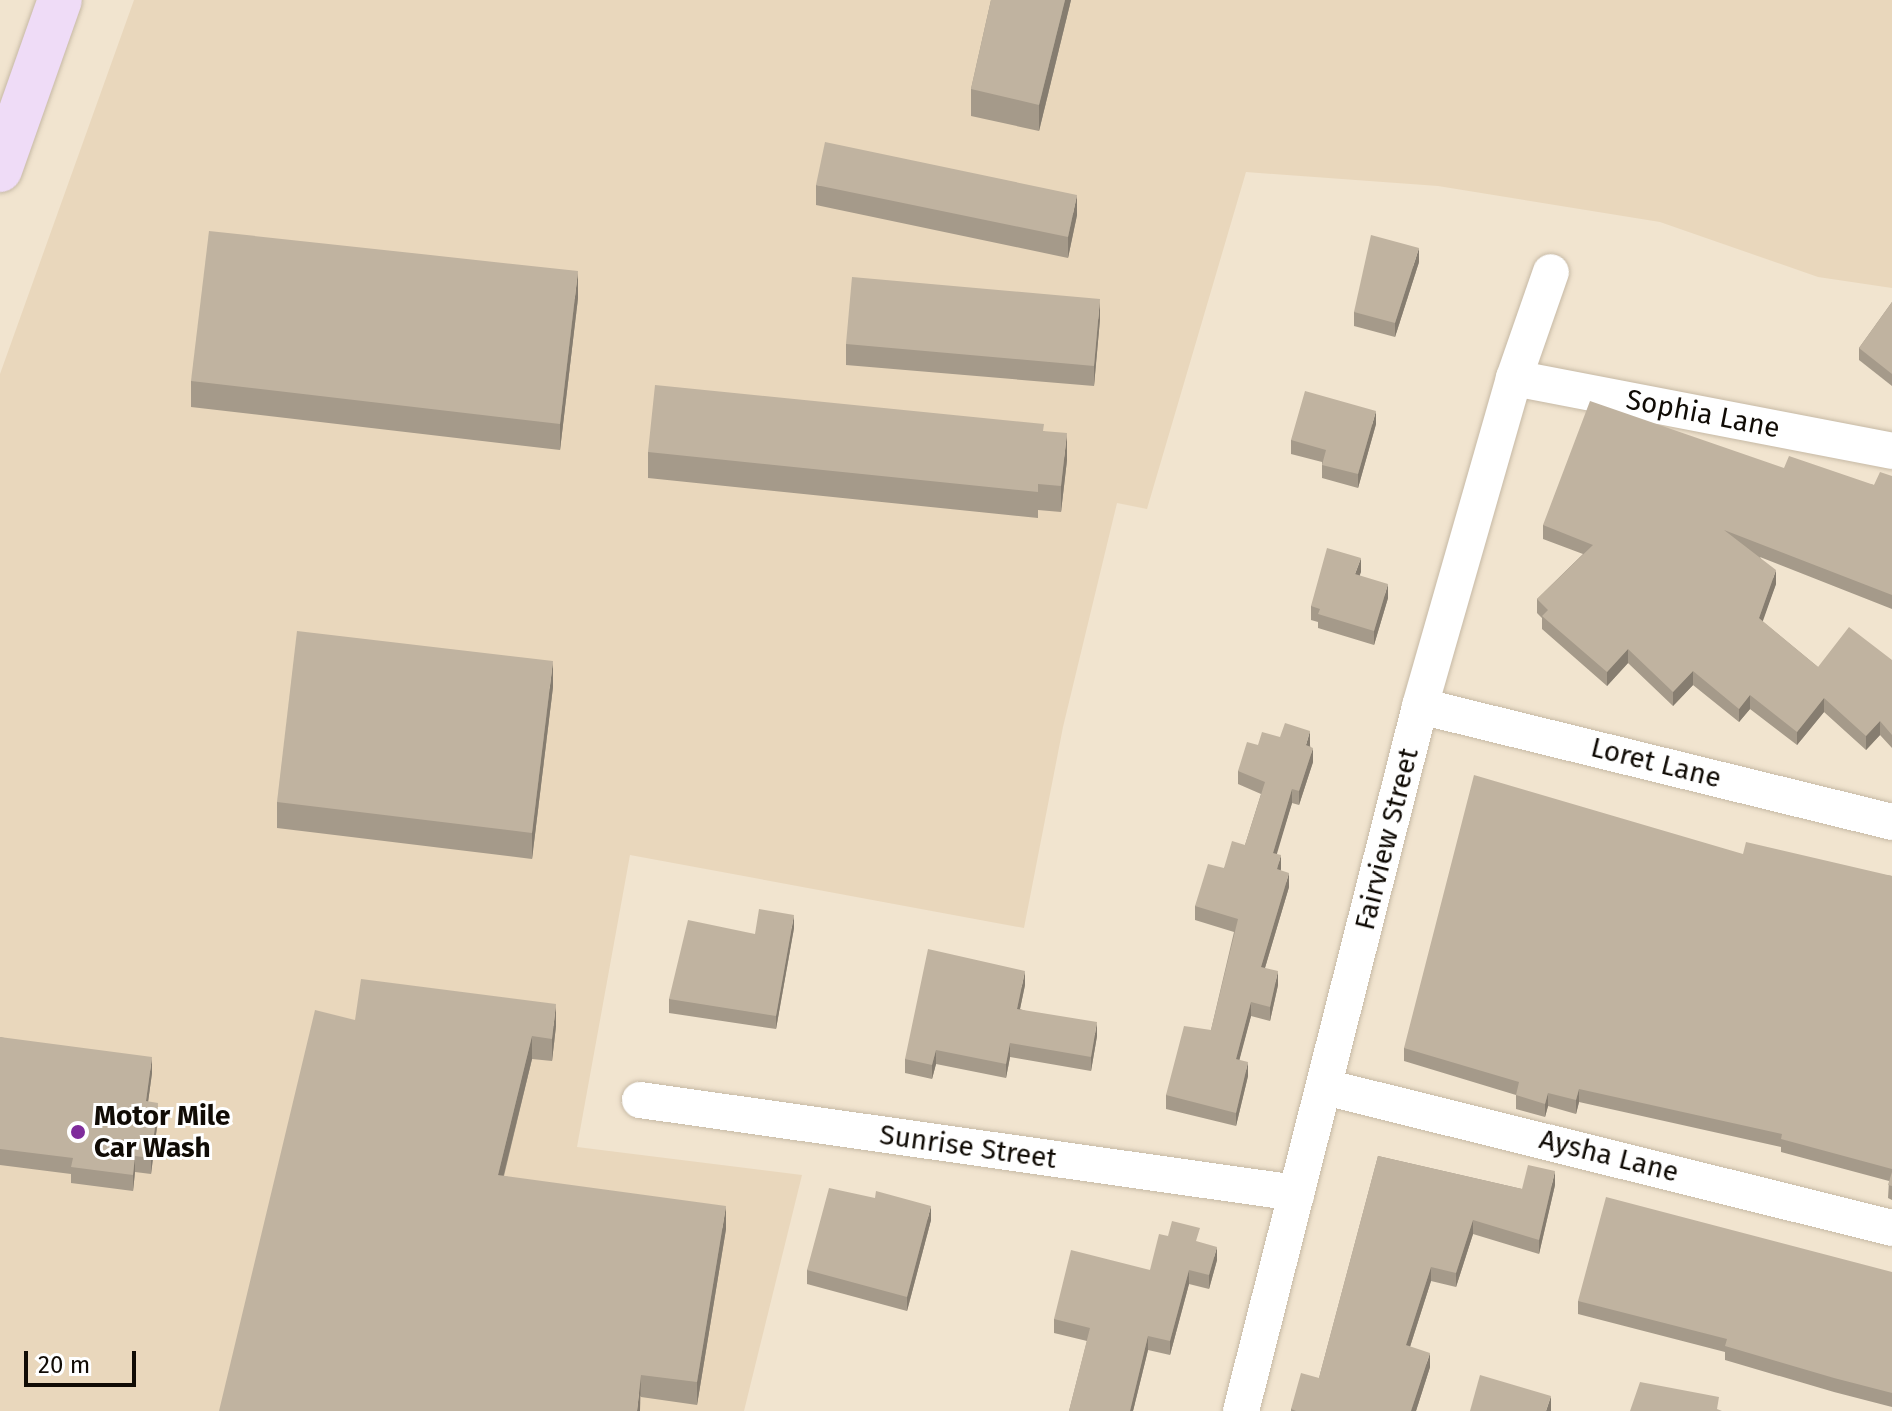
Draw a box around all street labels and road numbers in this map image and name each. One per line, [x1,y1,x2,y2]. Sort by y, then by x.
street label: Sophia Lane [1623,383,1783,445]
street label: Loret Lane [1587,731,1725,795]
street label: Fairview Street [1348,745,1426,933]
street label: Sunrise Street [877,1118,1059,1176]
street label: Aysha Lane [1536,1122,1682,1190]

